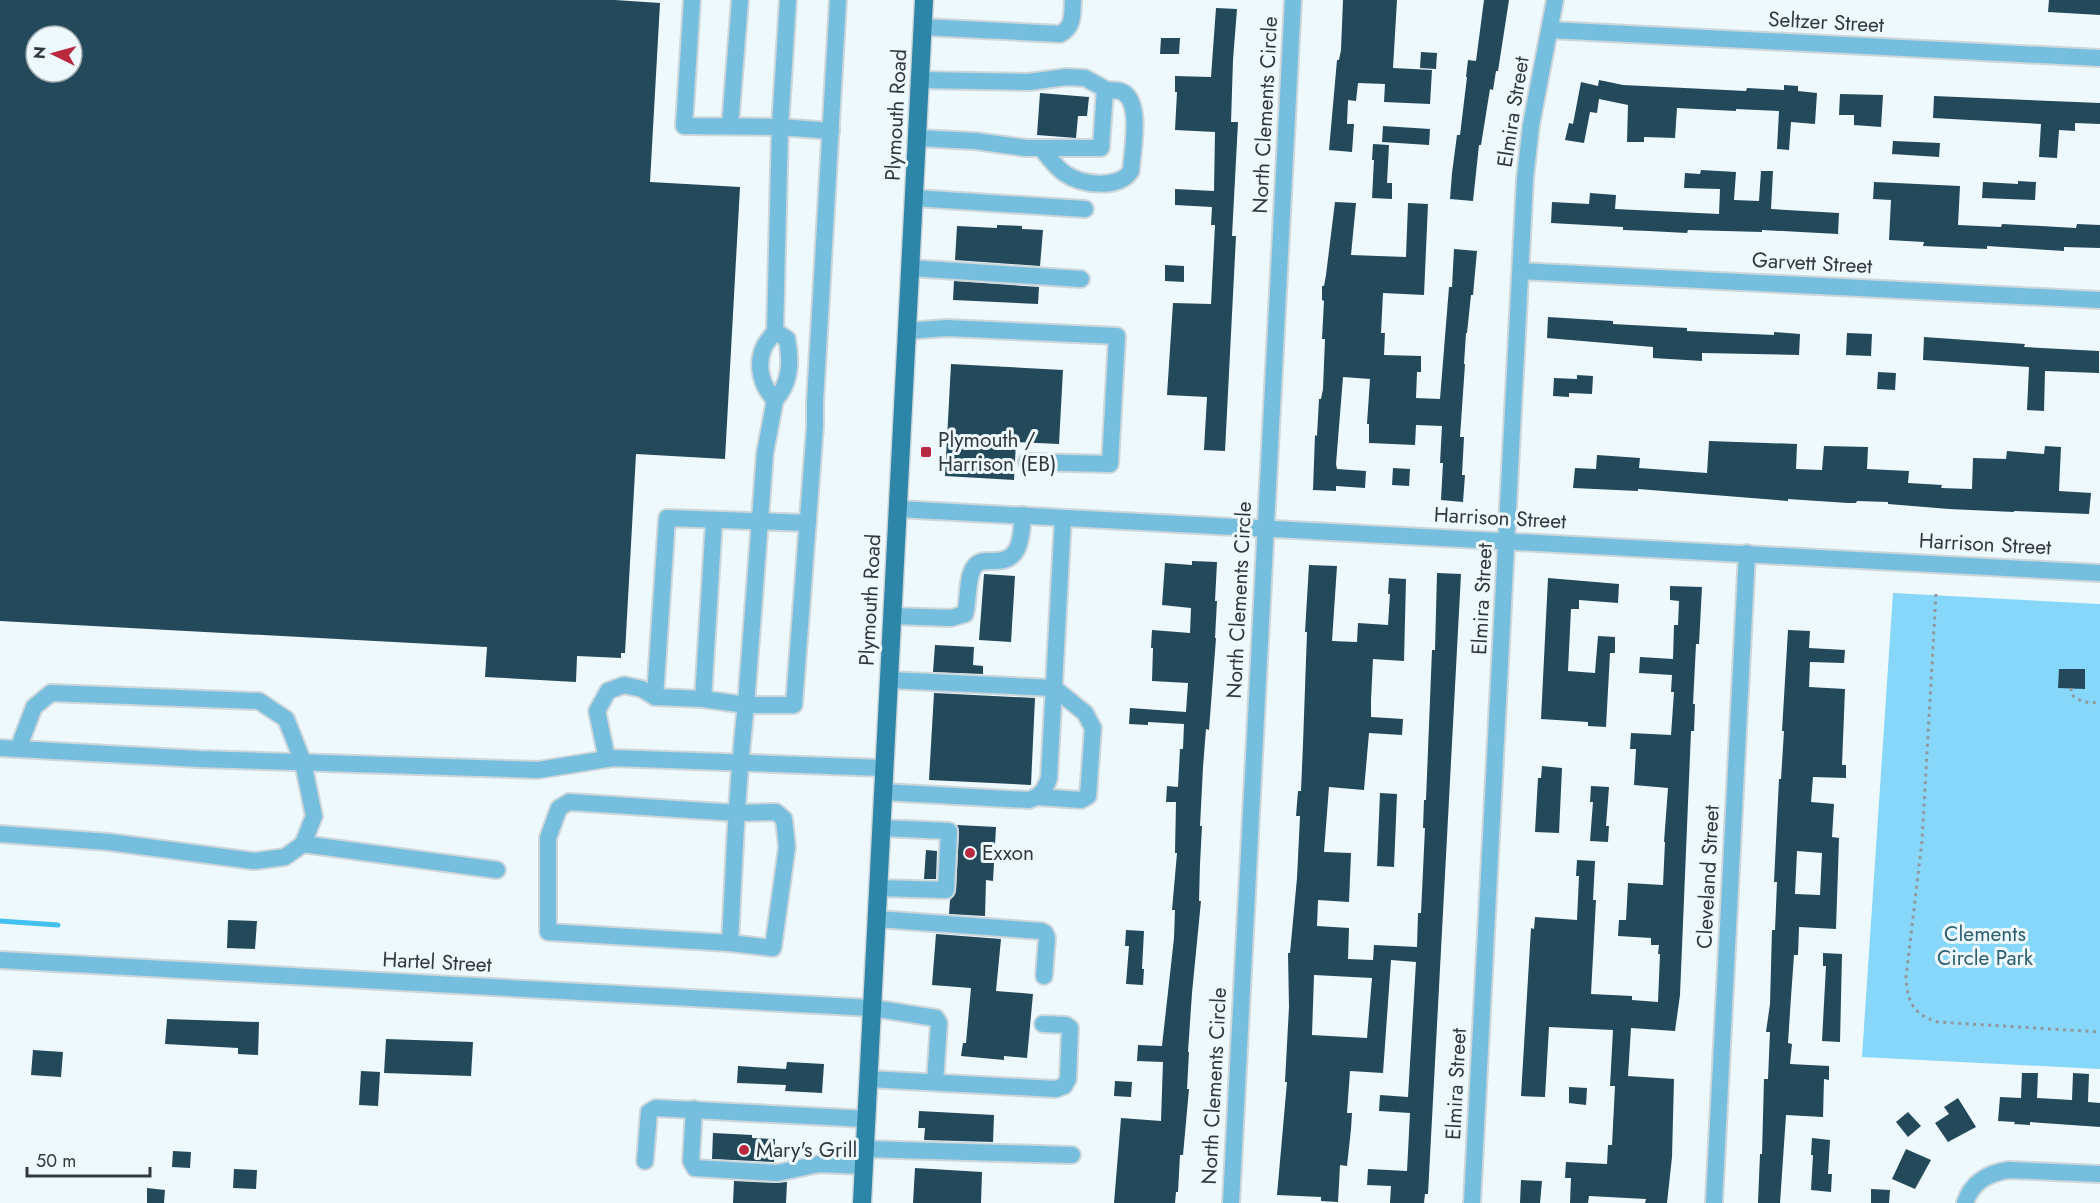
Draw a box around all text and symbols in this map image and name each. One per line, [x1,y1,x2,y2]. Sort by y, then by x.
street label: Seltzer Street [1767,4,1885,40]
street label: North Clements Circle [1245,15,1285,215]
north arrow [24,24,84,84]
text: N [28,45,52,60]
street label: Plymouth Road [878,48,914,182]
street label: Elmira Street [1489,54,1537,170]
street label: Garvett Street [1751,245,1873,281]
place label: Plymouth / Harrison (EB) [938,425,1057,479]
marker: Plymouth / Harrison (EB) [919,445,933,459]
street label: North Clements Circle [1219,500,1259,700]
street label: Harrison Street [1433,500,1567,536]
street label: Harrison Street [1918,526,2052,562]
street label: Plymouth Road [852,533,888,667]
street label: Elmira Street [1464,542,1500,656]
street label: Cleveland Street [1689,804,1727,950]
place label: Exxon [982,838,1034,868]
marker: Exxon [963,846,977,860]
park label: Clements Circle Park [1937,919,2034,973]
street label: Hartel Street [382,944,492,980]
street label: North Clements Circle [1194,986,1234,1186]
street label: Elmira Street [1438,1027,1474,1141]
place label: Mary's Grill [756,1135,857,1165]
scale bar [27,1140,150,1178]
marker: Mary's Grill [737,1143,751,1157]
text: 50 m [36,1148,76,1174]

